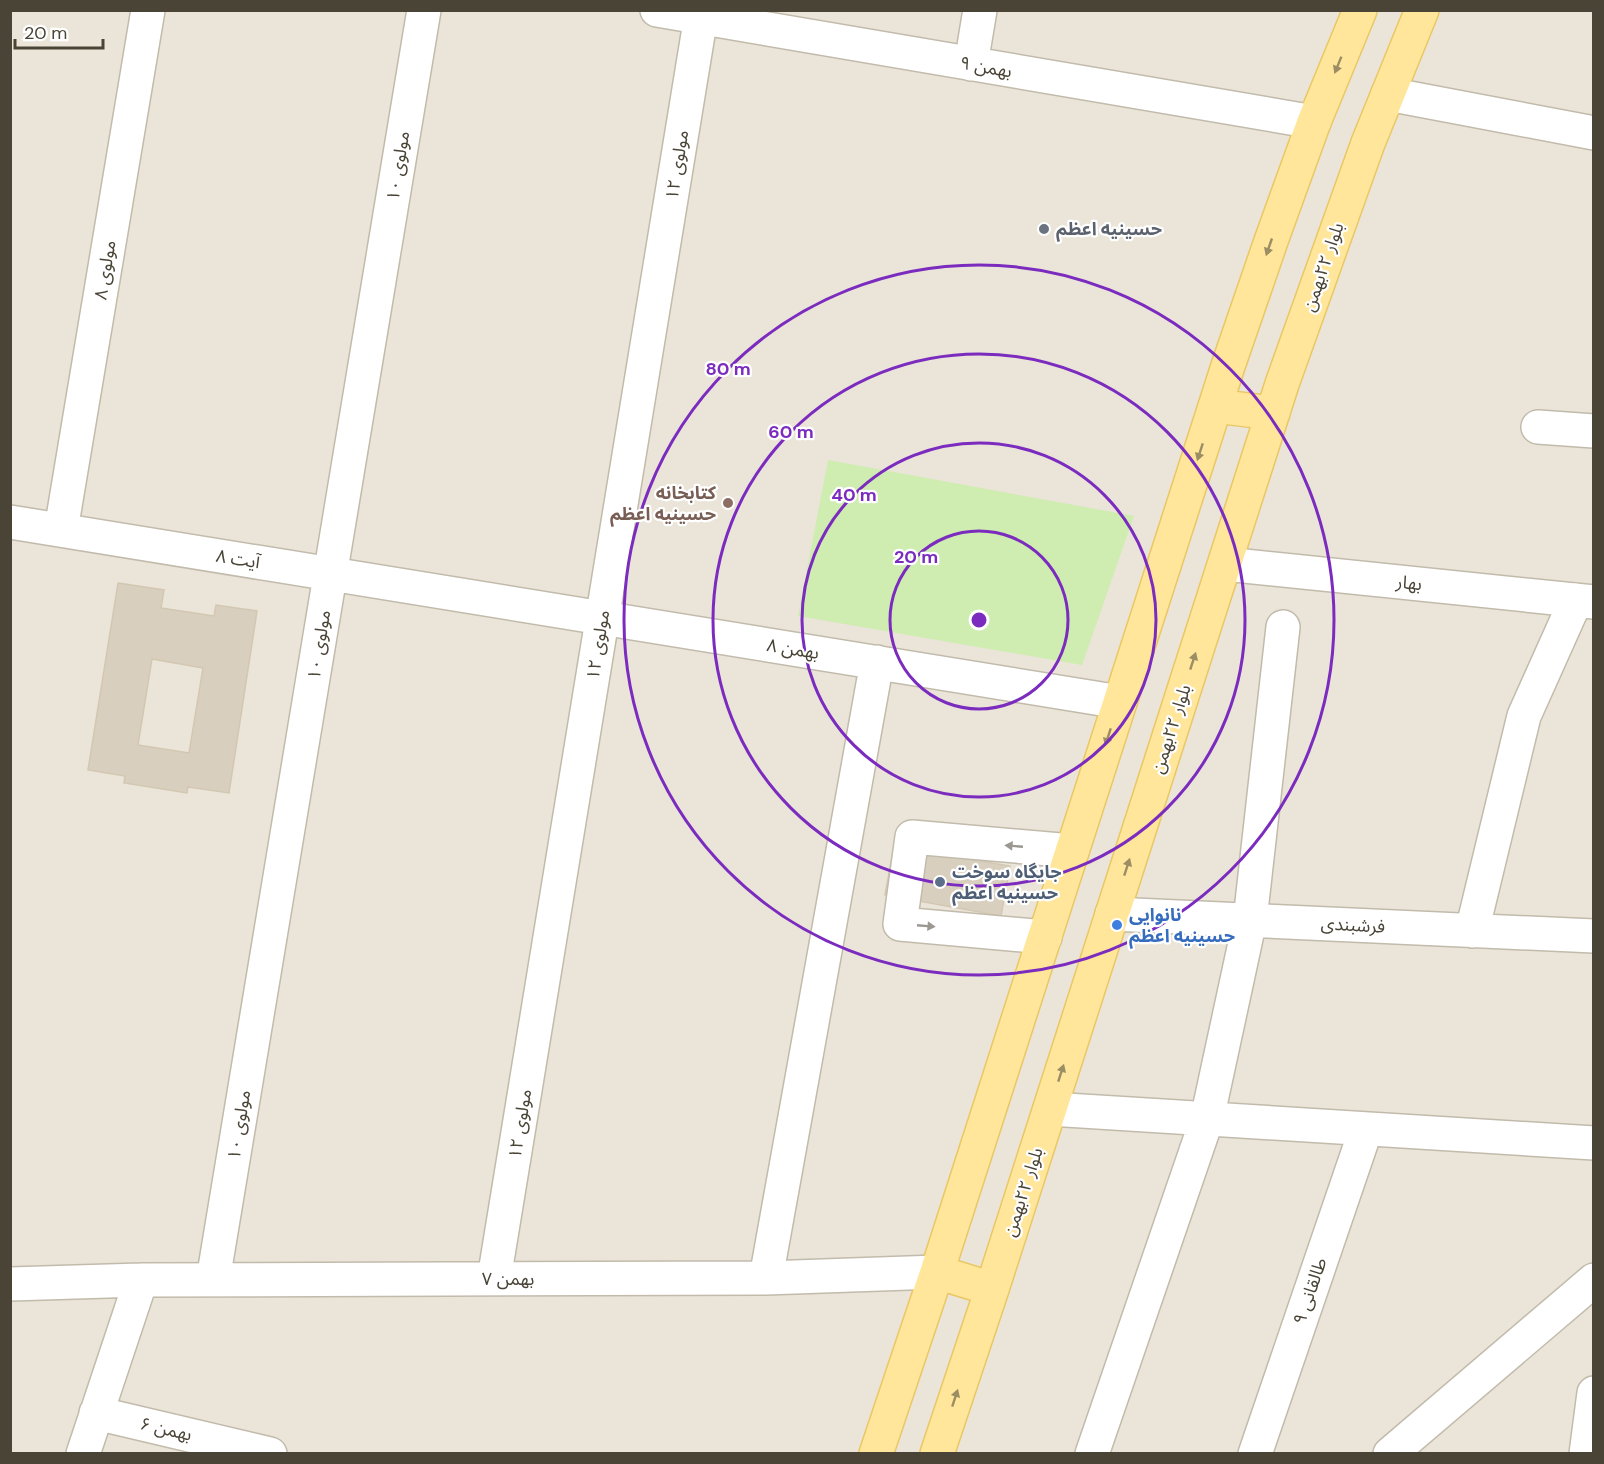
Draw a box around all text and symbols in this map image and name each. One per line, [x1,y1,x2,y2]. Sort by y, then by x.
scale bar [15,12,104,50]
text: 20 m [24,21,67,45]
street label: بهمن ۹ [958,51,1014,83]
one-way arrow [1333,56,1343,74]
street label: مولوی ۱۲ [660,128,694,202]
street label: مولوی ۱۰ [381,129,415,203]
place label: حسینیه اعظم [1056,217,1162,242]
street label: بلوار ۲۲بهمن [1297,219,1349,315]
marker: حسینیه اعظم [1037,222,1051,236]
one-way arrow [1263,238,1273,256]
street label: مولوی ۸ [88,239,122,301]
text: 80 m [705,357,751,381]
text: 60 m [768,420,814,444]
one-way arrow [1195,443,1204,461]
place label: کتابخانه حسینیه اعظم [610,481,717,527]
text: 40 m [831,483,877,507]
marker: کتابخانه حسینیه اعظم [721,496,735,510]
street label: آیت ۸ [214,544,263,574]
text: 20 m [894,545,938,569]
street label: بهار [1394,570,1423,596]
street label: مولوی ۱۰ [302,608,336,682]
street label: مولوی ۱۲ [581,608,615,682]
centre of rings [969,610,989,630]
street label: بهمن ۸ [765,633,821,665]
one-way arrow [1189,652,1198,670]
street label: بلوار ۲۲بهمن [1145,681,1197,777]
one-way arrow [1103,728,1112,746]
one-way arrow [1004,841,1023,851]
one-way arrow [1123,858,1132,876]
place label: جایگاه سوخت حسینیه اعظم [952,860,1062,906]
marker: جایگاه سوخت حسینیه اعظم [933,875,947,889]
place label: نانوایی حسینیه اعظم [1129,903,1235,949]
street label: فرشبندی [1320,911,1386,939]
marker: نانوایی حسینیه اعظم [1110,918,1124,932]
one-way arrow [917,921,936,931]
one-way arrow [1057,1064,1066,1082]
street label: مولوی ۱۲ [503,1087,537,1161]
street label: مولوی ۱۰ [222,1088,256,1162]
street label: بلوار ۲۲بهمن [997,1144,1049,1240]
street label: طالقانی ۹ [1287,1254,1333,1328]
street label: بهمن ۷ [482,1267,534,1291]
one-way arrow [951,1389,961,1407]
street label: بهمن ۶ [138,1411,194,1447]

